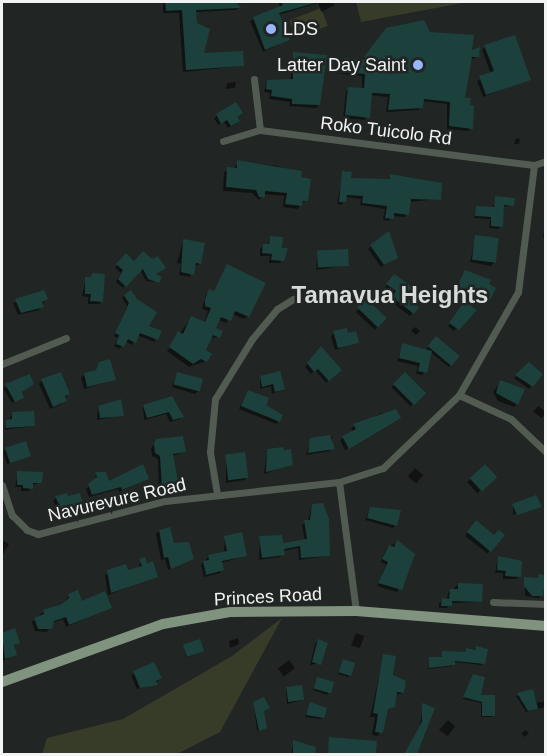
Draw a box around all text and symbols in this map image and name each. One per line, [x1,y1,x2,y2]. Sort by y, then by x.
place label: LDS [283,18,318,40]
marker: LDS [264,22,278,36]
place label: Latter Day Saint [277,54,406,76]
marker: Latter Day Saint [411,58,425,72]
street label: Roko Tuicolo Rd [319,112,453,150]
district label: Tamavua Heights [292,281,488,309]
street label: Navurevure Road [46,474,188,526]
street label: Princes Road [213,583,323,611]

